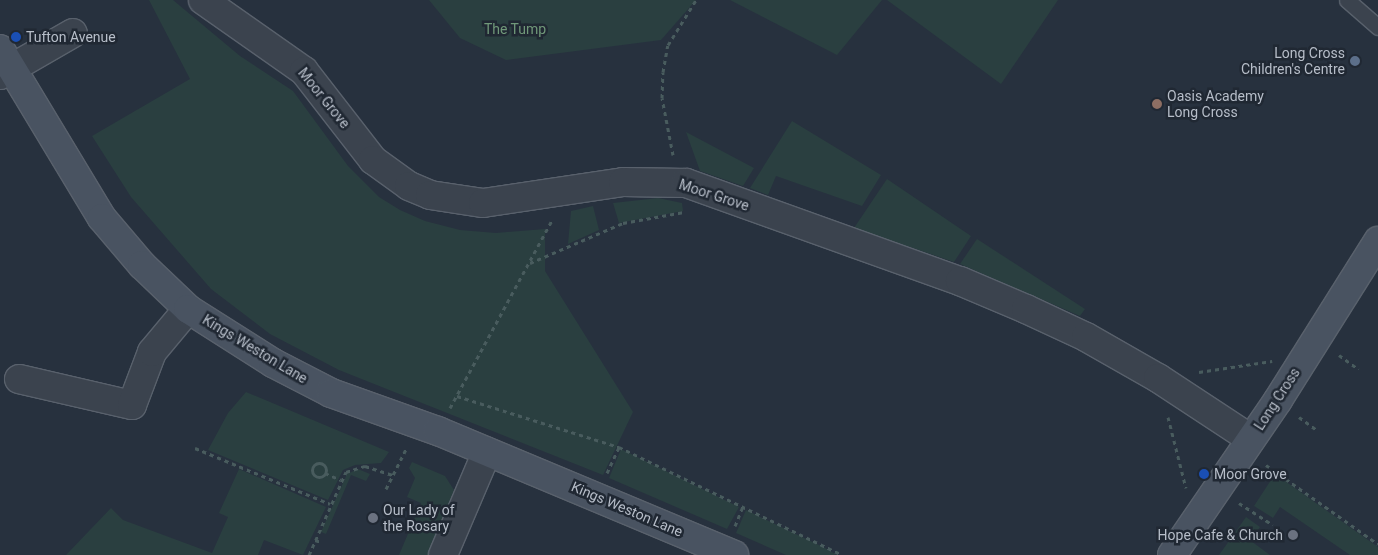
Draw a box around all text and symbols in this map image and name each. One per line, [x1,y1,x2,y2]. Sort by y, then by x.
park label: The Tump [484,21,546,37]
place label: Tufton Avenue [26,29,116,45]
marker: Tufton Avenue [10,31,22,43]
place label: Long Cross Children's Centre [1241,45,1345,78]
marker: Long Cross Children's Centre [1349,55,1361,67]
street label: Moor Grove [295,65,353,131]
place label: Oasis Academy Long Cross [1167,88,1264,120]
marker: Oasis Academy Long Cross [1151,98,1163,110]
street label: Moor Grove [677,176,751,214]
street label: Kings Weston Lane [200,311,310,387]
street label: Long Cross [1251,365,1303,433]
place label: Moor Grove [1214,466,1287,482]
marker: Moor Grove [1198,468,1210,480]
street label: Kings Weston Lane [569,478,685,540]
place label: Our Lady of the Rosary [383,502,455,534]
marker: Our Lady of the Rosary [367,512,379,524]
place label: Hope Cafe & Church [1158,527,1283,543]
marker: Hope Cafe & Church [1287,529,1299,541]

